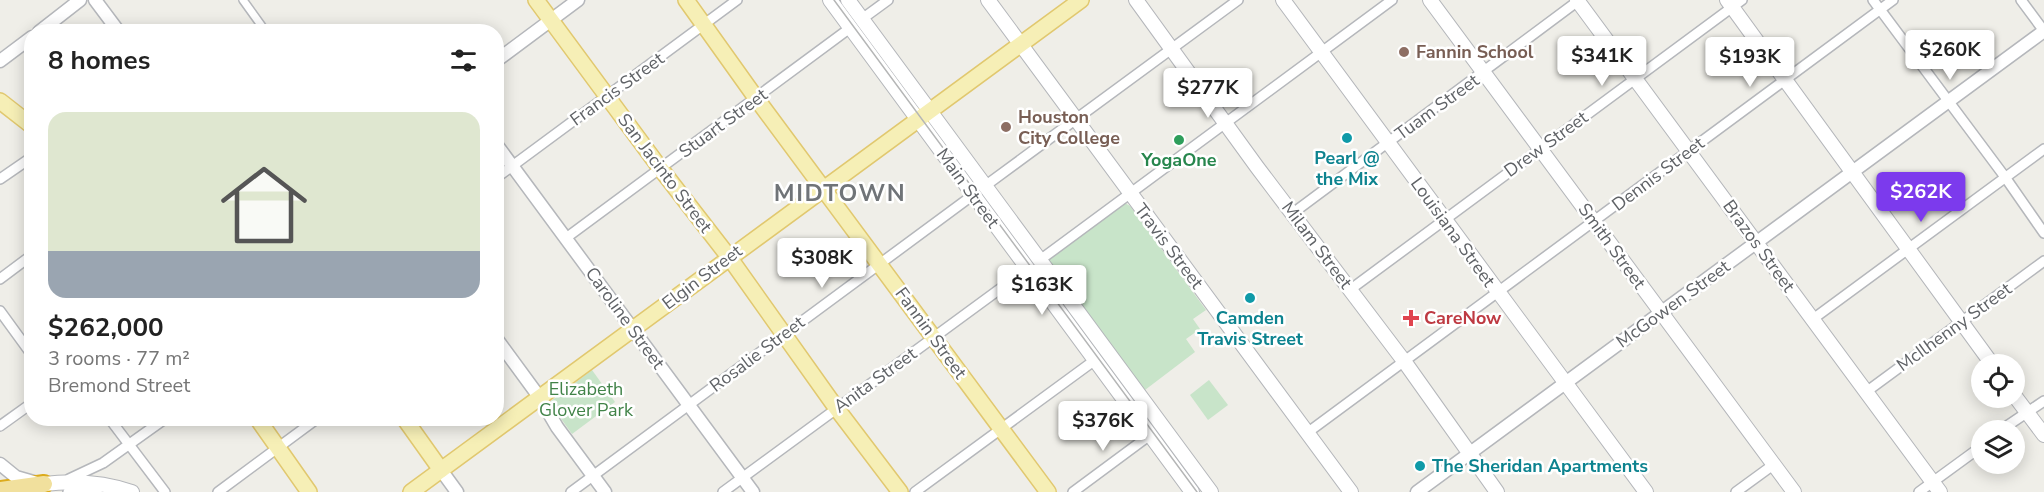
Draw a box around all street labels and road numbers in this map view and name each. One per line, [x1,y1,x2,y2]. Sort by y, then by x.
street label: Francis Street [565,46,669,131]
street label: Tuam Street [1390,68,1484,146]
street label: Stuart Street [674,82,773,163]
street label: Drew Street [1499,105,1593,183]
street label: San Jacinto Street [612,108,718,238]
street label: Dennis Street [1607,131,1710,217]
street label: Main Street [931,143,1005,233]
street label: Louisiana Street [1405,172,1501,292]
street label: Brazos Street [1717,195,1801,298]
street label: Milam Street [1276,196,1358,294]
street label: Travis Street [1129,198,1209,294]
street label: Smith Street [1573,198,1652,294]
street label: Elgin Street [657,239,747,315]
street label: McGowen Street [1611,254,1735,353]
street label: Caroline Street [580,262,671,374]
street label: McIlhenny Street [1892,277,2017,377]
street label: Fannin Street [890,282,973,384]
street label: Rosalie Street [705,310,810,398]
street label: Anita Street [829,341,922,418]

